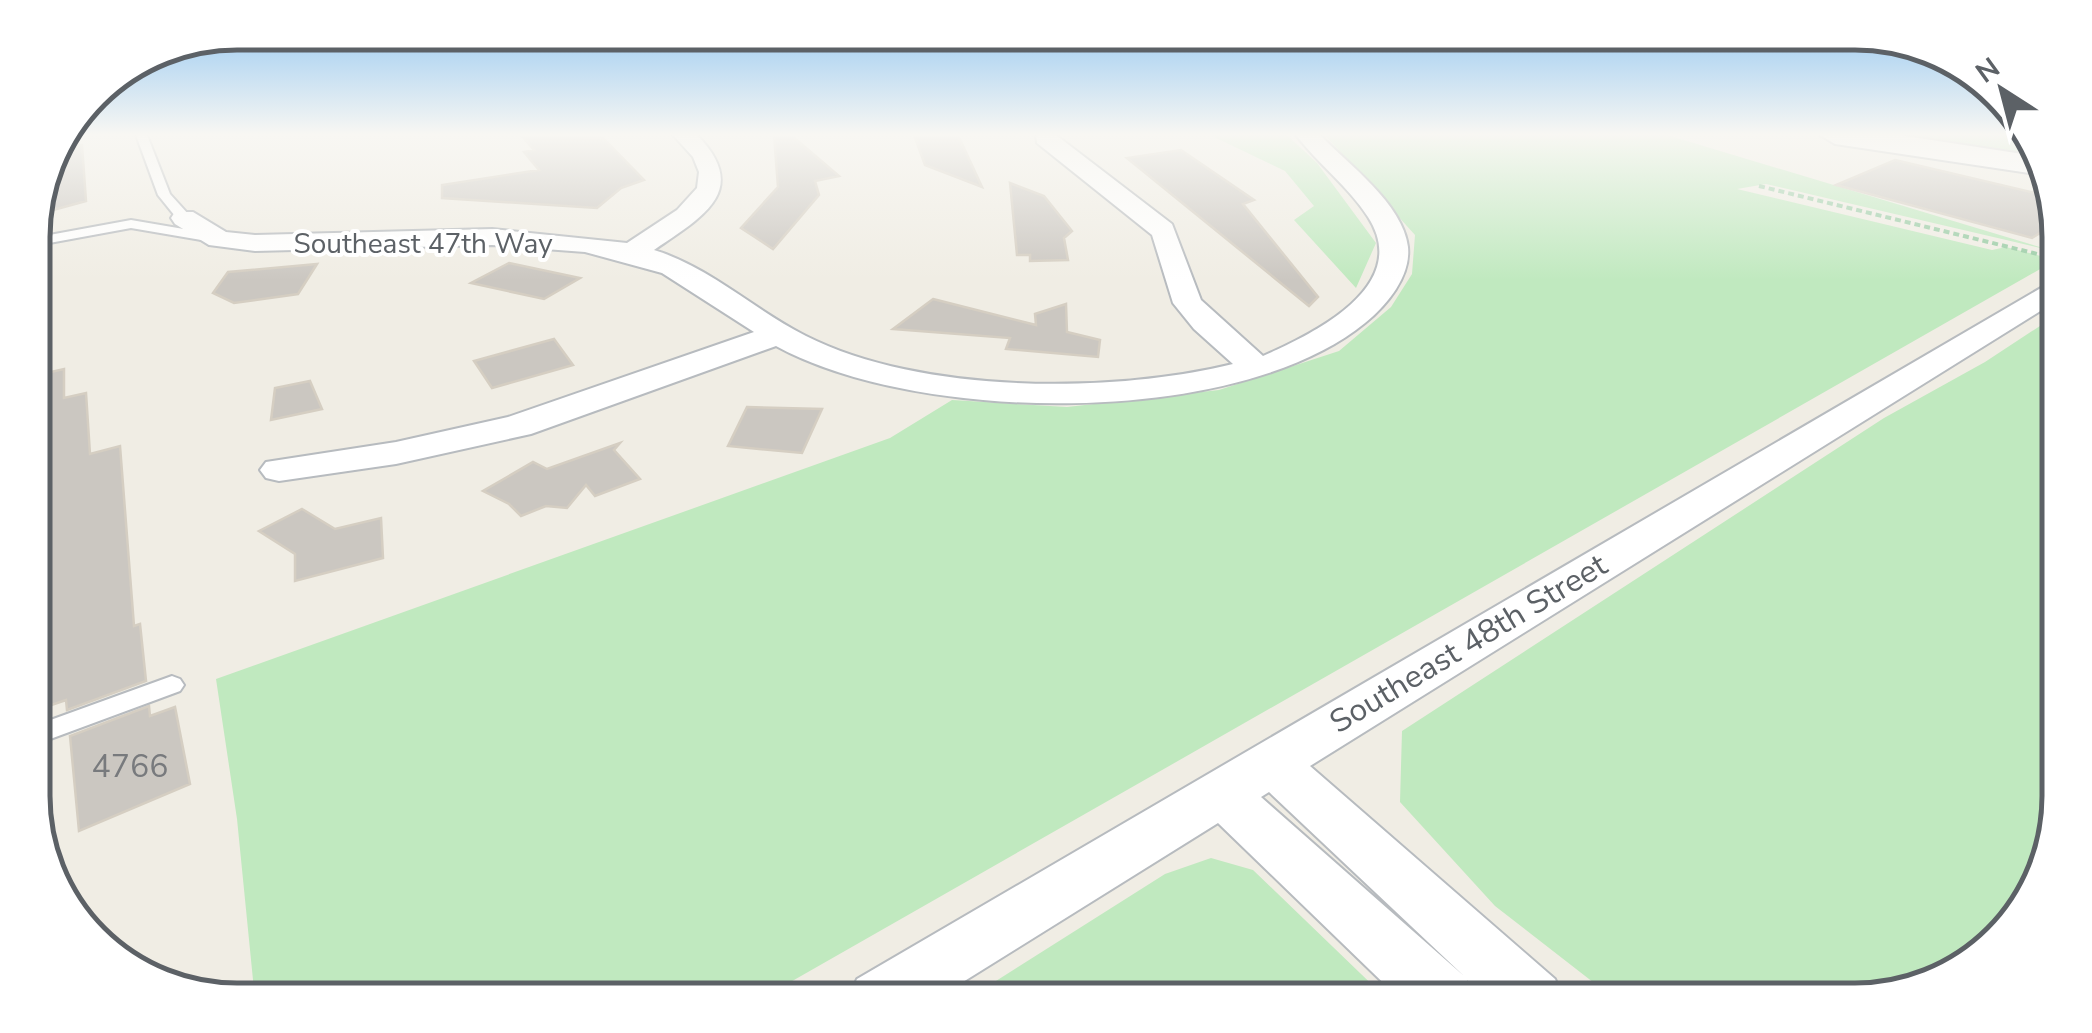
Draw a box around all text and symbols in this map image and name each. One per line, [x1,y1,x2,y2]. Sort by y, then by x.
north arrow [1952,40,2052,140]
text: N [1968,49,2008,92]
street label: Southeast 47th Way [293,225,553,263]
street label: Southeast 48th Street [1321,543,1616,743]
house number: 4766 [92,745,168,788]

